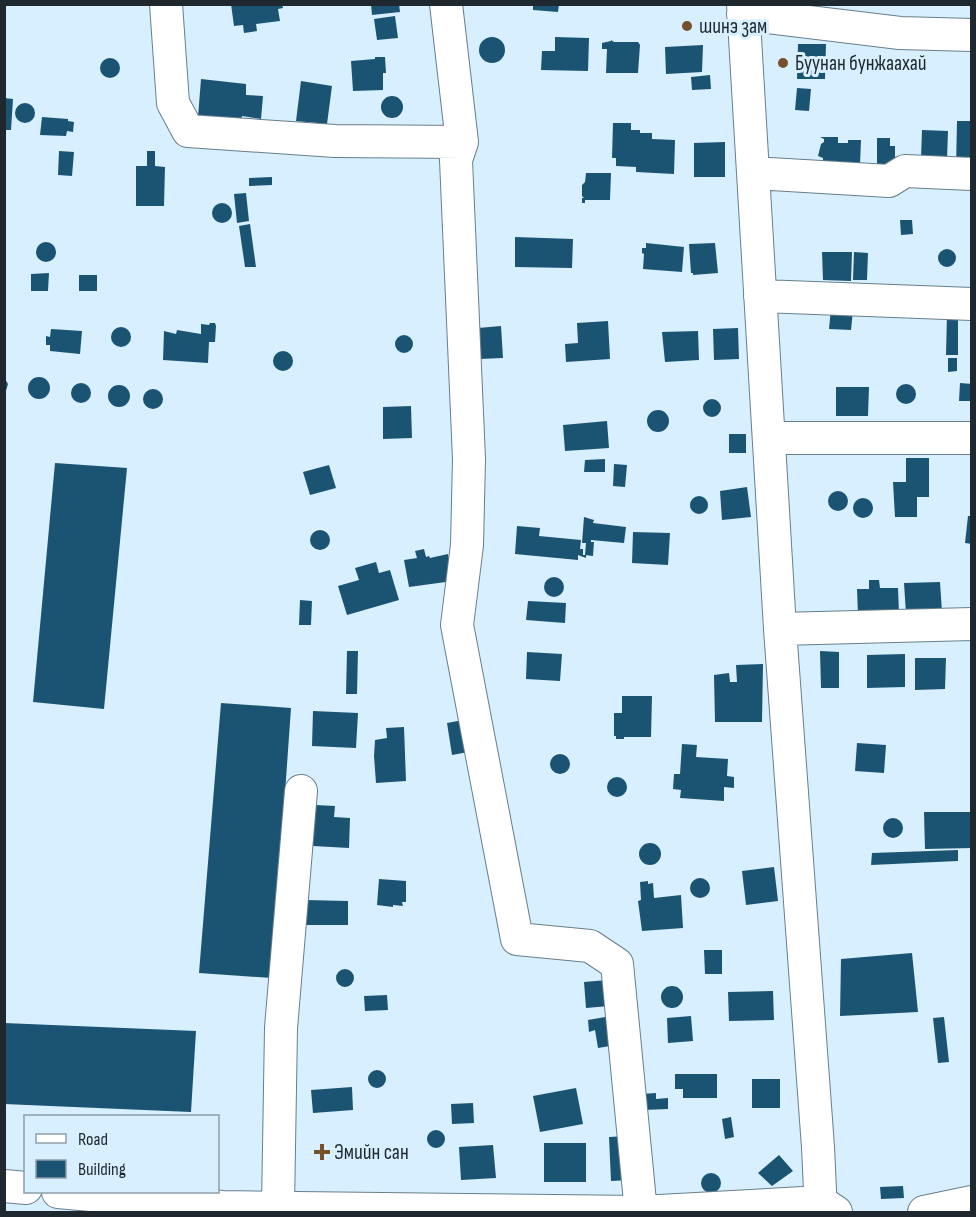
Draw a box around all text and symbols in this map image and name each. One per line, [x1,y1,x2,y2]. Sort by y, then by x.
place label: шинэ зам [699,14,767,39]
marker: шинэ зам [680,19,694,33]
place label: Буунан бунжаахай [795,51,927,76]
marker: Буунан бунжаахай [776,56,790,70]
legend [24,1115,219,1193]
text: Road [78,1129,108,1150]
place label: Эмийн сан [334,1140,409,1165]
marker: Эмийн сан [315,1145,329,1159]
text: Building [78,1159,126,1180]

